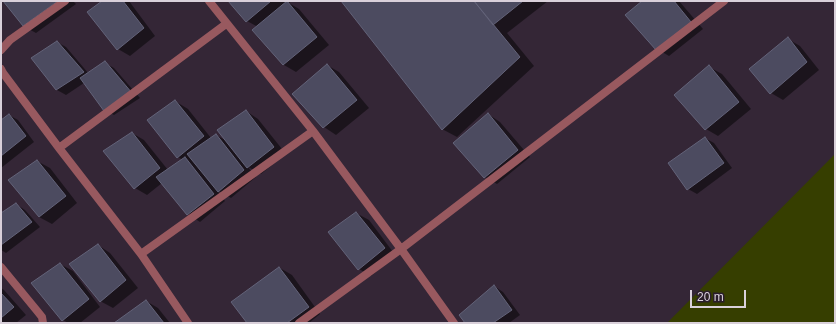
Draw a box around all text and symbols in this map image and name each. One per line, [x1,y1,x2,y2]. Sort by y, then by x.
scale bar [692,282,748,308]
text: 20 m [697,290,724,304]

